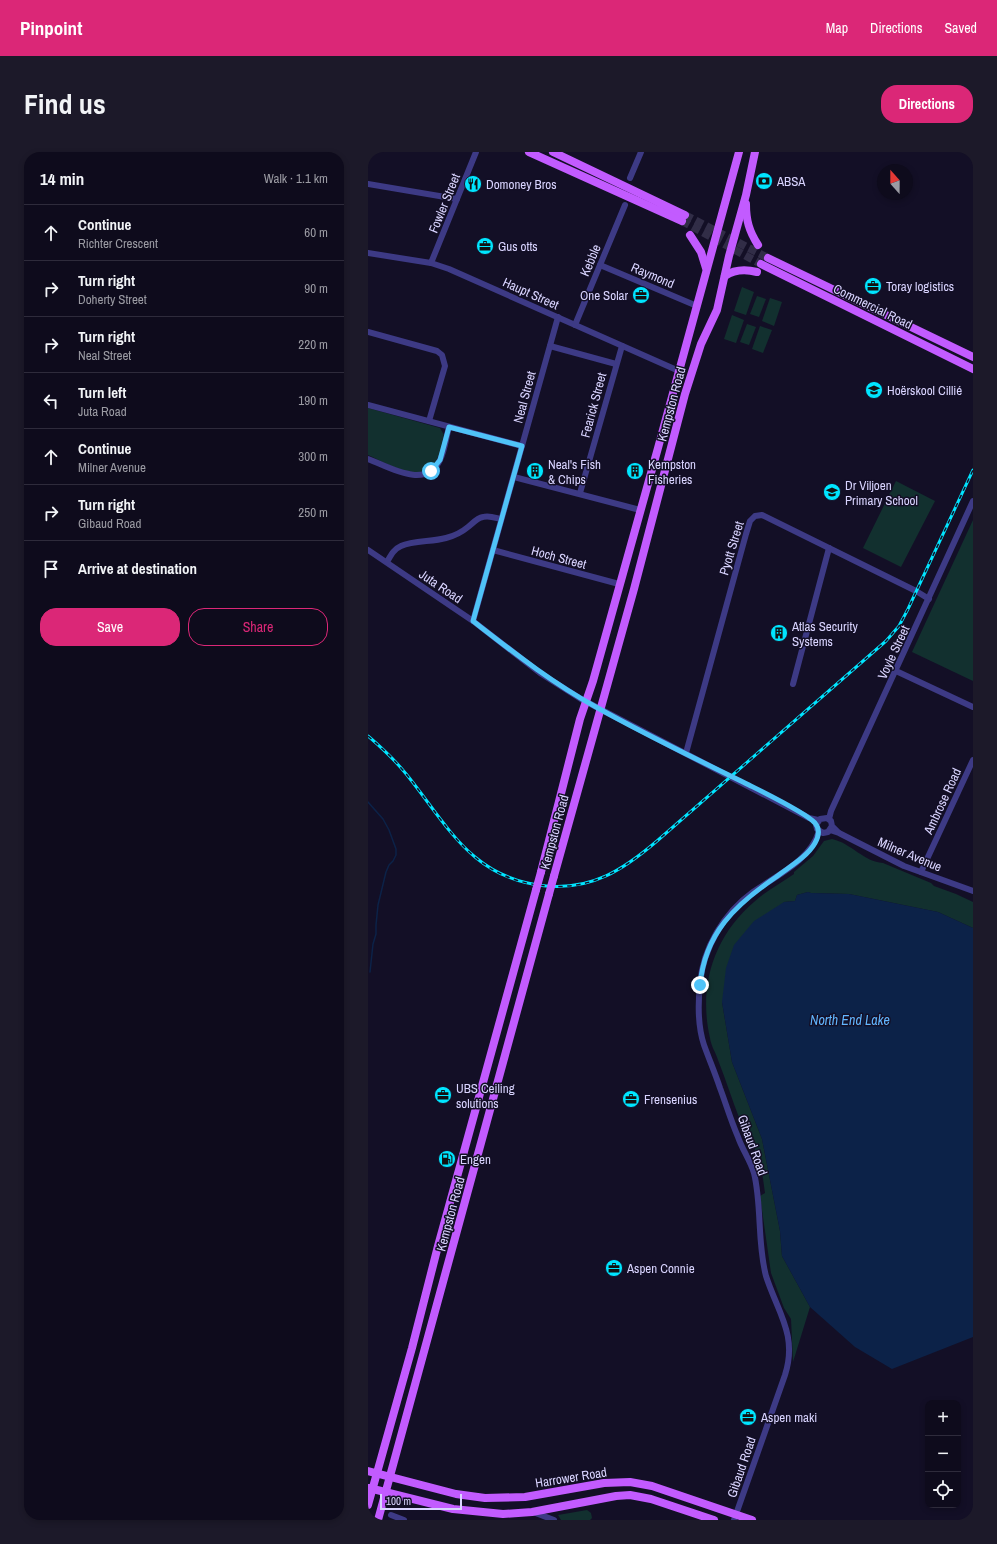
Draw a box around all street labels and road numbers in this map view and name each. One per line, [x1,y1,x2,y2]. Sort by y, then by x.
street label: Fowler Street [425,171,464,236]
street label: Kebble [576,242,605,279]
street label: Raymond [628,259,677,292]
street label: Haupt Street [500,274,562,313]
street label: Commercial Road [830,280,915,333]
street label: Kempston Road [653,365,690,443]
street label: Neal Street [509,369,540,425]
street label: Fearick Street [577,371,610,439]
street label: Pyott Street [715,519,748,577]
street label: Hoch Street [529,542,588,573]
street label: Juta Road [416,566,466,607]
street label: Voyle Street [874,623,913,682]
street label: Ambrose Road [919,765,965,838]
street label: Kempston Road [536,793,573,871]
street label: Milner Avenue [875,833,944,876]
street label: Gibaud Road [734,1112,771,1178]
street label: Kempston Road [432,1175,469,1253]
street label: Gibaud Road [723,1434,760,1500]
street label: Harrower Road [534,1463,608,1492]

